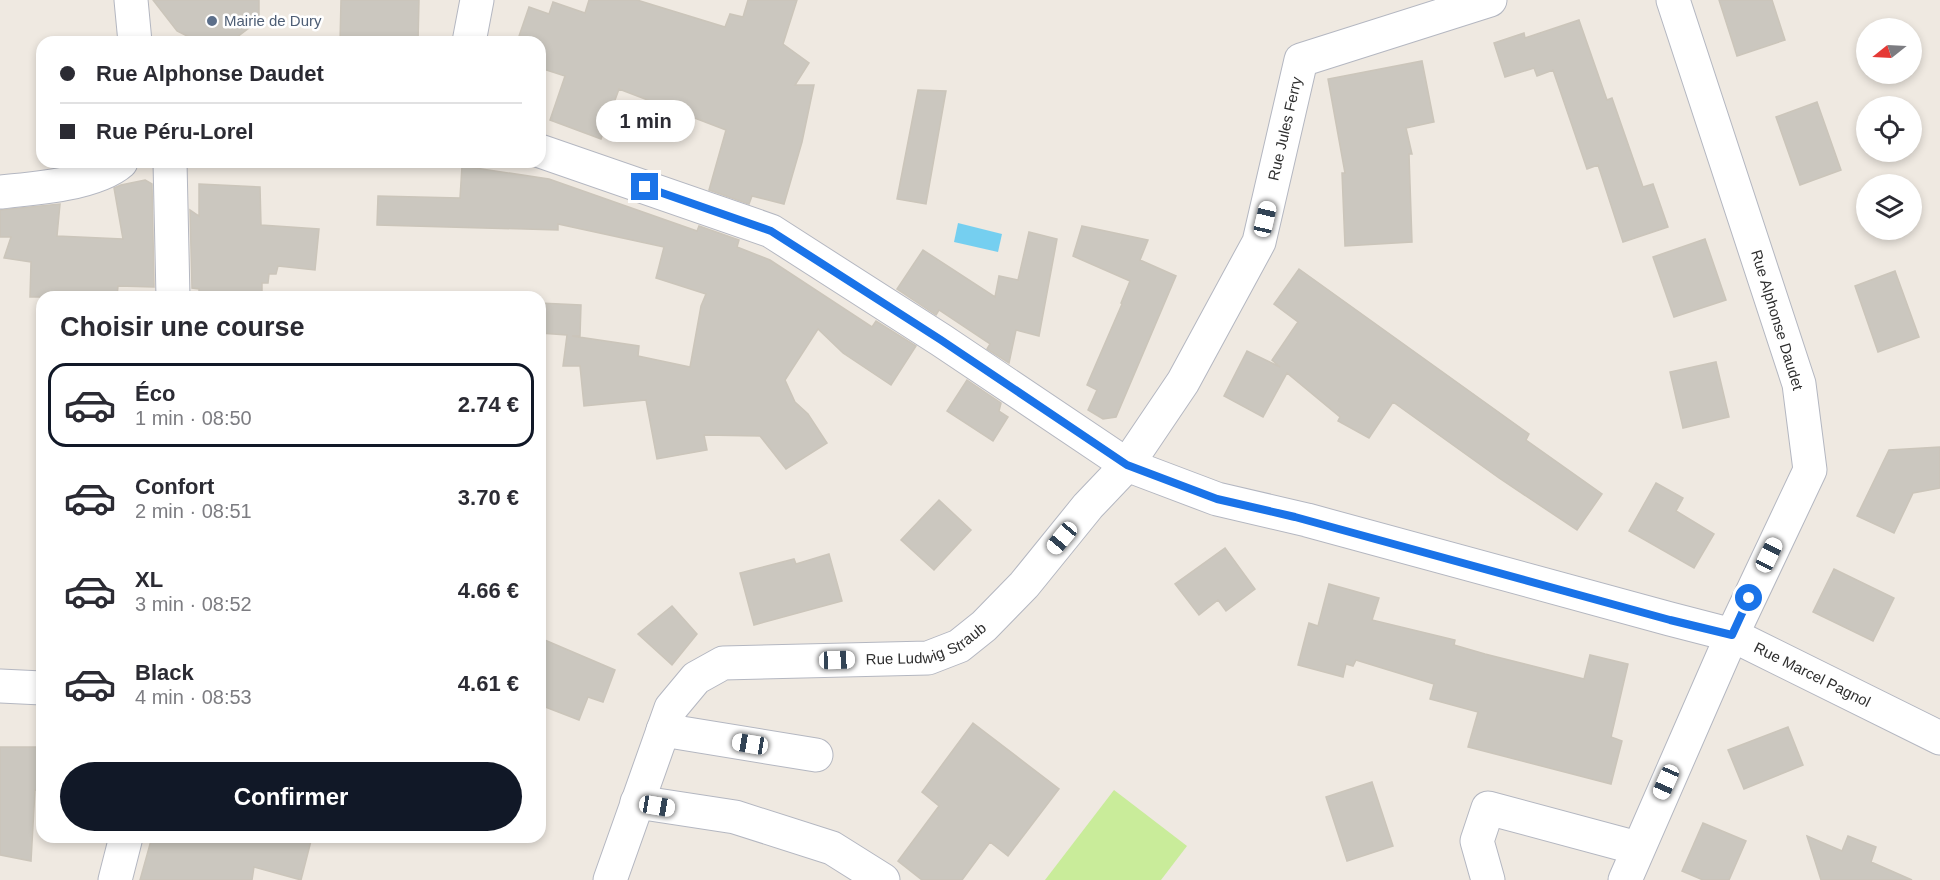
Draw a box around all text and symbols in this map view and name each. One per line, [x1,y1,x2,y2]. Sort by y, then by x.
place label: Mairie de Dury [224,12,322,29]
marker: Mairie de Dury [205,14,219,28]
north arrow [1856,18,1922,84]
map controls [1856,18,1922,240]
text: Rue Alphonse Daudet [96,61,324,86]
street label: Rue Jules Ferry [1264,75,1305,182]
button: locate [1856,96,1922,162]
callout: 1 min [596,100,694,142]
text: 1 min [619,110,672,132]
text: Rue Péru-Lorel [96,119,254,144]
route end [631,173,658,200]
button: layers [1856,174,1922,240]
car [1252,199,1278,239]
street label: Rue Alphonse Daudet [1748,248,1807,393]
text: Choisir une course [60,312,305,342]
icon: car [63,378,117,432]
text: Éco [135,381,175,406]
text: 2.74 € [458,392,519,417]
text: 1 min · 08:50 [135,407,252,429]
icon: car [63,471,117,525]
text: Confort [135,474,214,499]
text: 3.70 € [458,485,519,510]
text: 2 min · 08:51 [135,500,252,522]
car [1044,518,1080,558]
car [1753,535,1785,575]
icon: car [63,564,117,618]
text: XL [135,567,163,592]
text: 4.66 € [458,578,519,603]
route start [1735,584,1762,611]
text: 3 min · 08:52 [135,593,252,615]
street label: Rue Ludwig Straub [865,619,989,668]
street label: Rue Marcel Pagnol [1752,638,1873,710]
car [819,650,855,670]
icon: car [63,657,117,711]
text: Black [135,660,194,685]
text: 4.61 € [458,671,519,696]
text: 4 min · 08:53 [135,686,252,708]
car [731,732,769,756]
button: Confirmer [60,762,522,831]
car [1650,762,1682,802]
car [638,794,676,818]

